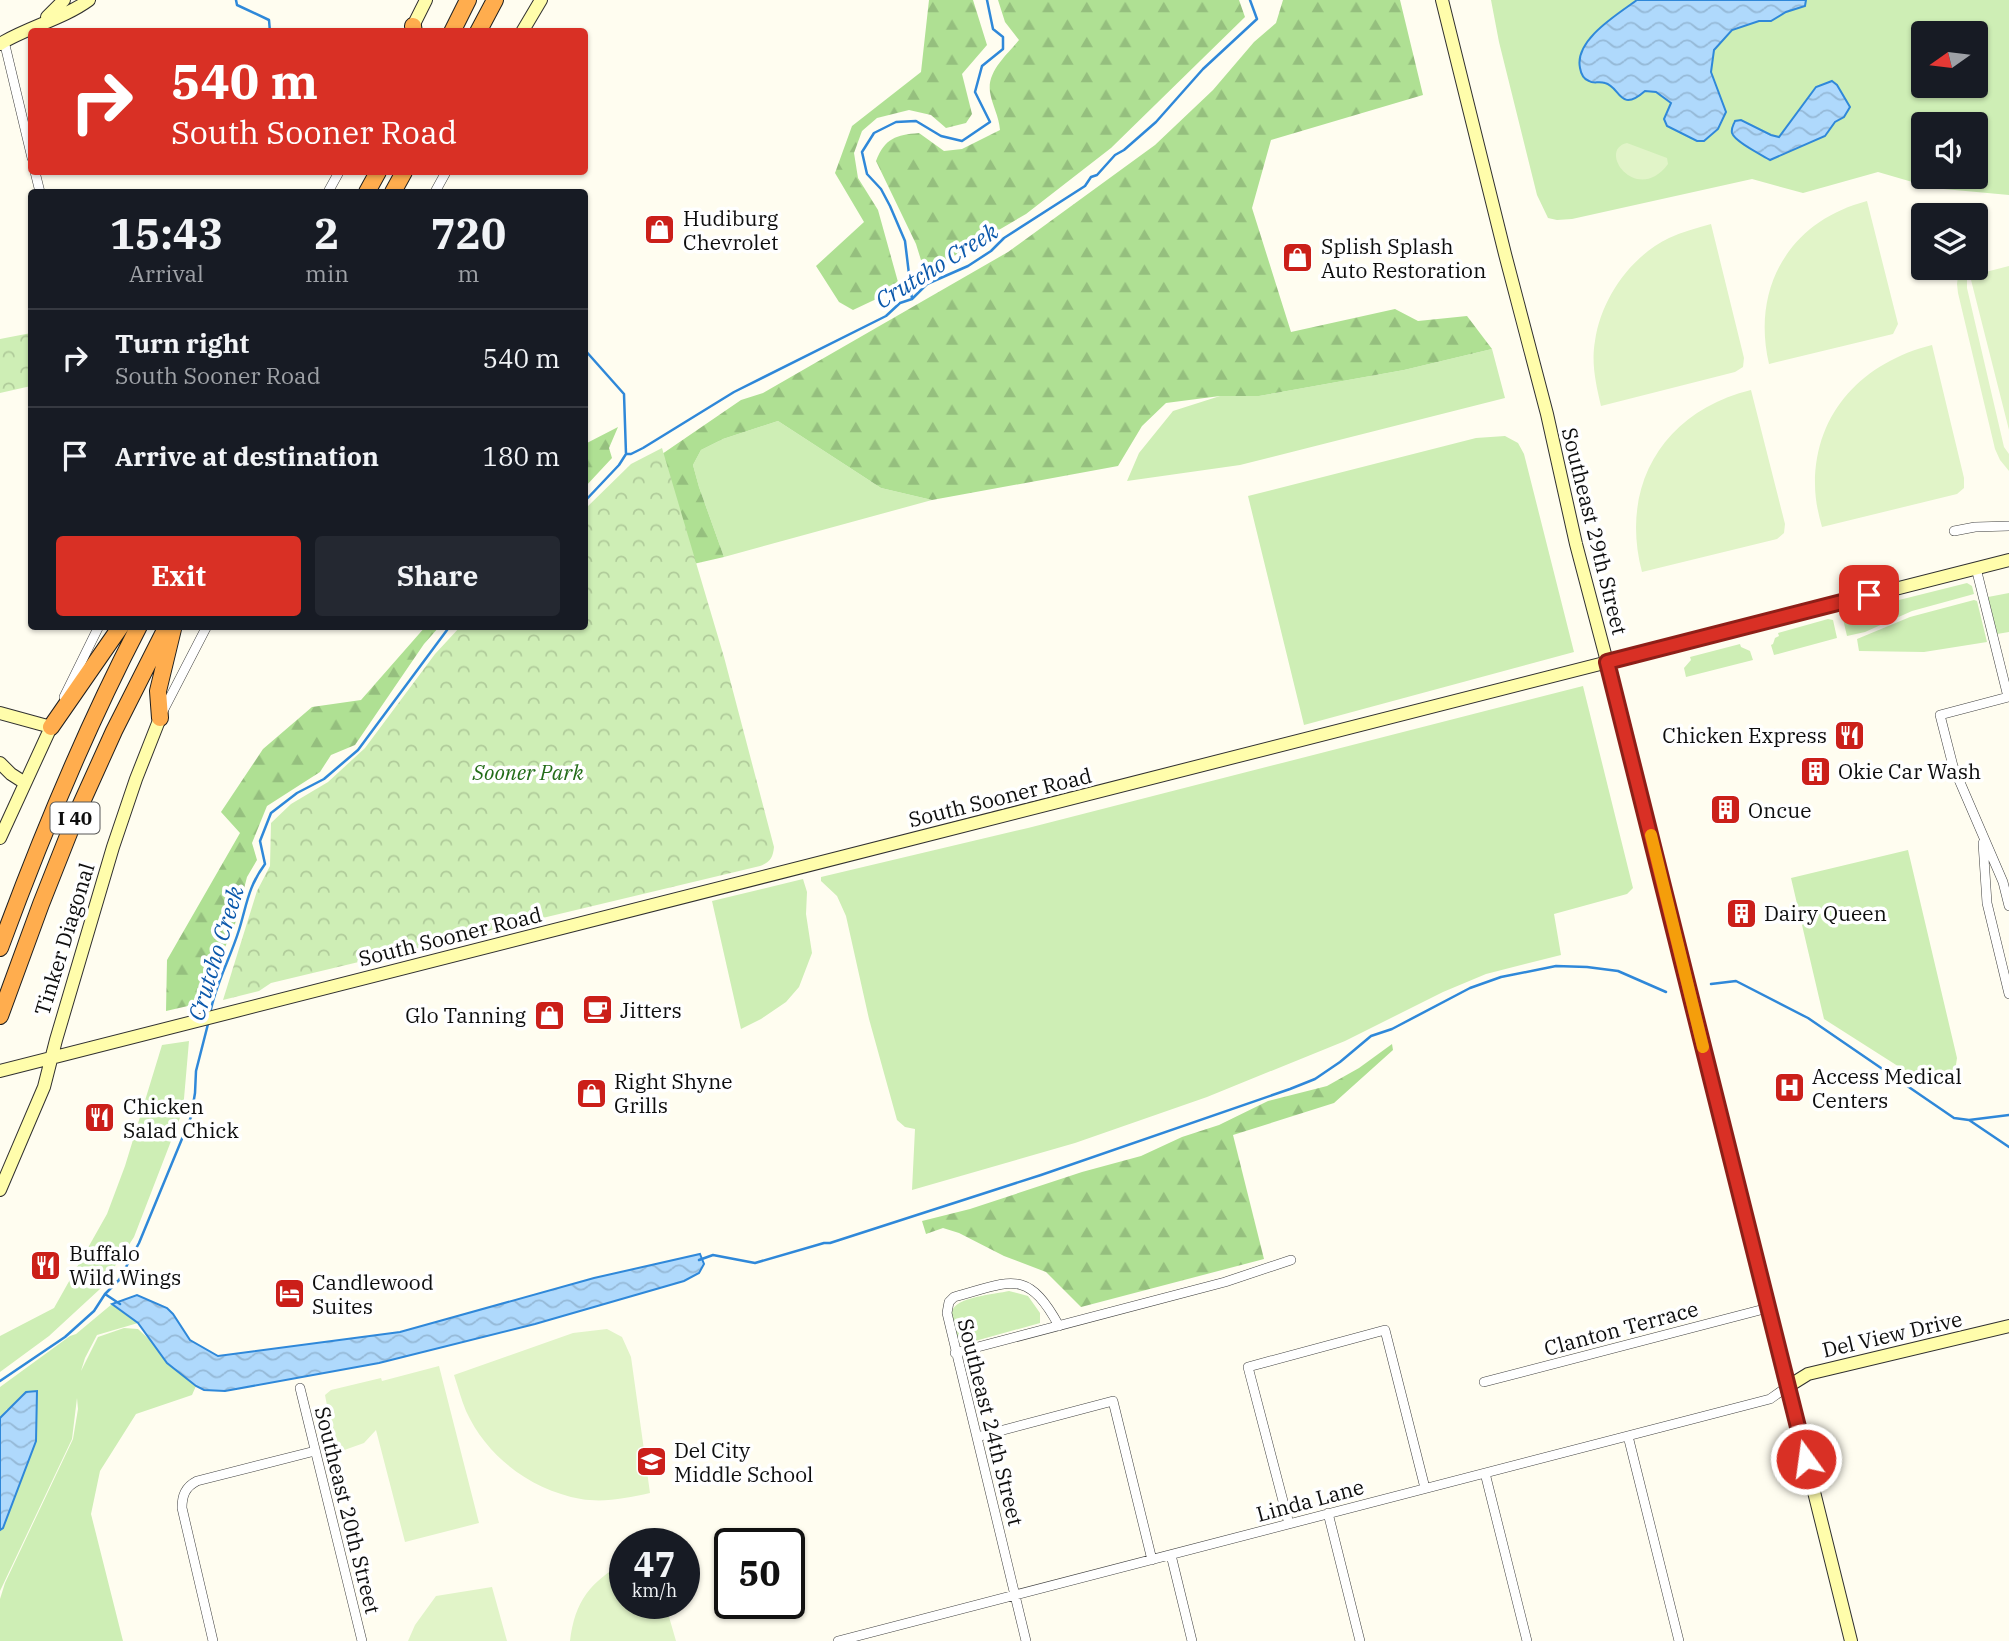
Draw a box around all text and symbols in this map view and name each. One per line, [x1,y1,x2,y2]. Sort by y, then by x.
north arrow [1911,21,1988,98]
map controls [1911,21,1988,280]
text: 540 m [171,49,318,112]
icon: right [56,56,147,147]
text: South Sooner Road [171,111,457,153]
button: sound [1911,112,1988,189]
button: layers [1911,203,1988,280]
place label: Hudiburg Chevrolet [683,204,779,256]
text: 15:43 [110,206,223,261]
text: 2 [314,206,340,261]
text: 720 [431,206,506,261]
shop icon: Hudiburg Chevrolet [643,213,677,247]
water label: Crutcho Creek [869,215,1004,315]
place label: Splish Splash Auto Restoration [1321,232,1486,284]
shop icon: Splish Splash Auto Restoration [1281,241,1315,275]
text: Arrival [129,258,204,288]
text: min [305,258,349,288]
text: m [457,258,479,288]
text: Turn right [115,326,249,360]
icon: right [56,339,94,377]
text: 540 m [482,341,560,375]
text: South Sooner Road [115,360,321,390]
street label: Southeast 29th Street [1556,424,1634,638]
icon: arrive [56,437,94,475]
text: Arrive at destination [115,439,379,473]
text: 180 m [482,439,560,473]
button: Exit [56,536,301,616]
button: Share [315,536,560,616]
pin [1839,565,1899,625]
icon: arrive [1850,576,1888,614]
restaurant icon: Chicken Express [1833,718,1867,752]
place label: Chicken Express [1662,721,1827,749]
building icon: Okie Car Wash [1798,754,1832,788]
place label: Okie Car Wash [1838,757,1981,785]
park label: Sooner Park [471,758,584,786]
street label: South Sooner Road [906,761,1095,833]
building icon: Oncue [1708,793,1742,827]
place label: Oncue [1748,796,1812,824]
road number: I 40 [50,803,100,834]
street label: Tinker Diagonal [27,859,101,1019]
water label: Crutcho Creek [180,881,250,1024]
building icon: Dairy Queen [1724,896,1758,930]
place label: Dairy Queen [1764,899,1887,927]
street label: South Sooner Road [356,900,545,972]
cafe icon: Jitters [580,993,614,1027]
place label: Jitters [620,996,682,1024]
shop icon: Glo Tanning [532,998,566,1032]
place label: Glo Tanning [405,1001,527,1029]
place label: Access Medical Centers [1812,1062,1962,1114]
place label: Right Shyne Grills [614,1067,733,1119]
hospital icon: Access Medical Centers [1772,1071,1806,1105]
shop icon: Right Shyne Grills [574,1076,608,1110]
place label: Chicken Salad Chick [123,1092,239,1144]
restaurant icon: Chicken Salad Chick [83,1101,117,1135]
place label: Buffalo Wild Wings [69,1239,181,1291]
restaurant icon: Buffalo Wild Wings [29,1248,63,1282]
place label: Candlewood Suites [312,1268,434,1320]
hotel icon: Candlewood Suites [272,1277,306,1311]
street label: Clanton Terrace [1541,1294,1701,1362]
street label: Del View Drive [1819,1304,1965,1364]
street label: Southeast 24th Street [952,1315,1030,1529]
street label: Southeast 20th Street [309,1403,387,1617]
position arrow [1769,1422,1843,1496]
place label: Del City Middle School [674,1436,813,1488]
school or university icon: Del City Middle School [634,1445,668,1479]
street label: Linda Lane [1253,1472,1367,1528]
speed limit sign: 50 [714,1528,805,1619]
text: 47 [633,1541,676,1587]
text: km/h [632,1579,677,1602]

